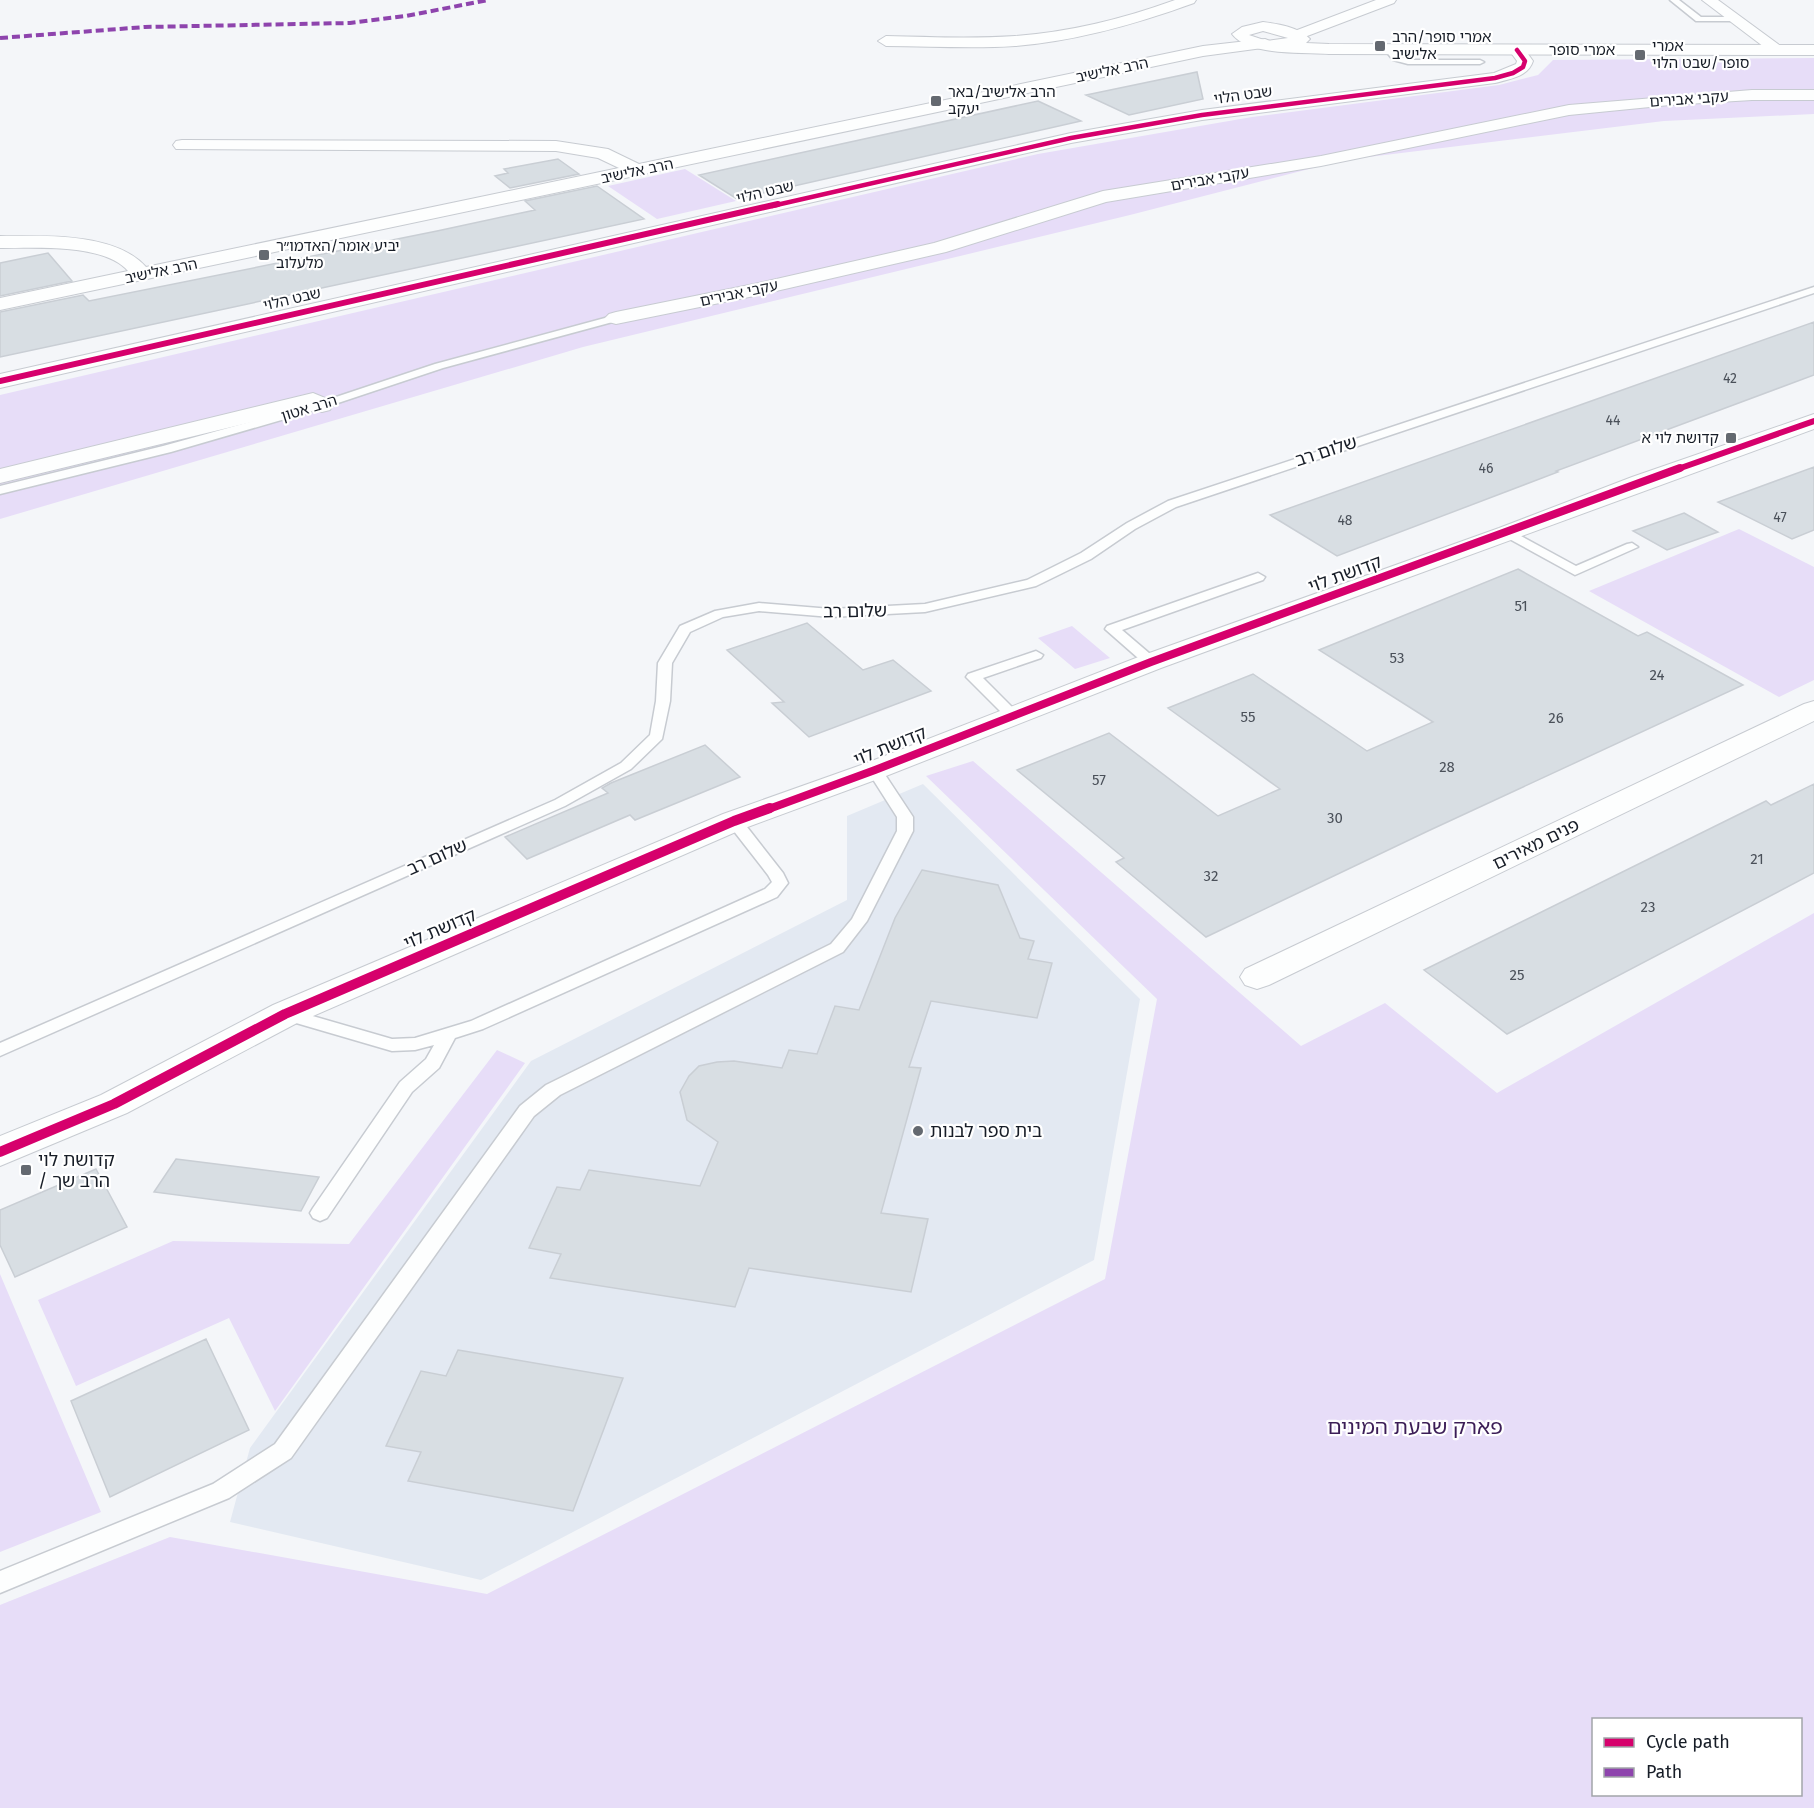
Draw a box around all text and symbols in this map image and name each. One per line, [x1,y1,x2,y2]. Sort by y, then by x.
place label: אמרי סופר/הרב אלישיב [1392,28,1491,63]
place label: אמרי סופר/שבט הלוי [1652,37,1749,72]
marker: אמרי סופר/הרב אלישיב [1373,39,1387,53]
street label: אמרי סופר [1549,41,1615,59]
marker: אמרי סופר/שבט הלוי [1633,48,1647,62]
street label: הרב אלישיב [1074,54,1150,86]
street label: שבט הלוי [1213,82,1273,108]
place label: הרב אלישיב/באר יעקב [948,83,1056,118]
street label: עקבי אבירים [1649,87,1729,111]
marker: הרב אלישיב/באר יעקב [929,94,943,108]
street label: הרב אלישיב [599,155,675,187]
street label: עקבי אבירים [1169,163,1251,195]
street label: שבט הלוי [734,177,796,207]
place label: יביע אומר/האדמו״ר מלעלוב [276,237,399,272]
marker: יביע אומר/האדמו״ר מלעלוב [257,248,271,262]
street label: הרב אלישיב [123,255,199,287]
street label: עקבי אבירים [698,276,780,310]
street label: שבט הלוי [261,284,323,314]
house number: 42 [1723,370,1737,387]
street label: הרב אטון [279,391,339,425]
house number: 44 [1606,412,1621,429]
place label: קדושת לוי א [1642,429,1719,447]
street label: שלום רב [1292,431,1360,471]
marker: קדושת לוי א [1724,431,1738,445]
house number: 46 [1479,460,1493,477]
house number: 47 [1773,509,1787,526]
house number: 48 [1337,512,1353,529]
street label: קדושת לוי [1305,551,1385,597]
house number: 51 [1514,597,1528,615]
street label: שלום רב [823,599,887,623]
house number: 53 [1390,649,1404,667]
house number: 24 [1649,666,1665,684]
house number: 55 [1241,708,1255,726]
house number: 26 [1548,709,1564,727]
street label: קדושת לוי [850,721,930,771]
house number: 28 [1439,758,1455,776]
house number: 57 [1092,771,1106,789]
house number: 30 [1327,809,1343,827]
street label: פנים מאירים [1489,814,1583,874]
street label: שלום רב [403,834,471,880]
house number: 21 [1750,850,1764,868]
house number: 32 [1204,867,1218,885]
house number: 23 [1641,898,1655,916]
street label: קדושת לוי [400,904,480,954]
house number: 25 [1510,966,1524,984]
place label: בית ספר לבנות [930,1120,1042,1142]
marker: בית ספר לבנות [911,1124,925,1138]
place label: קדושת לוי / הרב שך [38,1149,115,1192]
marker: קדושת לוי / הרב שך [19,1163,33,1177]
park label: פארק שבעת המינים [1327,1414,1503,1440]
legend [1592,1718,1802,1796]
text: Cycle path [1646,1731,1730,1753]
text: Path [1646,1761,1682,1783]

